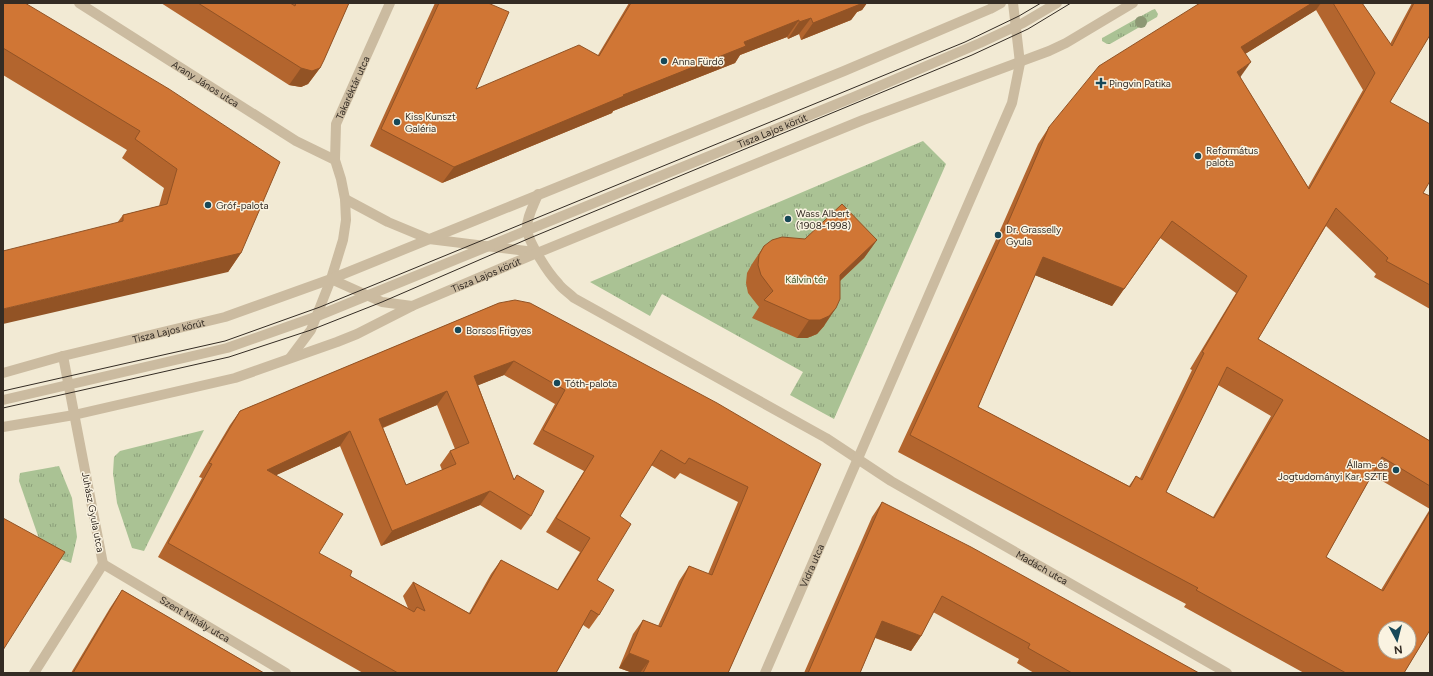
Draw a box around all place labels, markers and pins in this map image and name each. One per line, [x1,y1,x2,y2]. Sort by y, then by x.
place label: Anna Fürdő [672,55,724,68]
marker: Anna Fürdő [659,56,669,66]
place label: Pingvin Patika [1109,77,1171,90]
marker: Pingvin Patika [1096,78,1106,88]
place label: Kiss Kunszt Galéria [405,110,456,135]
marker: Kiss Kunszt Galéria [392,117,402,127]
place label: Református palota [1206,144,1259,169]
marker: Református palota [1193,151,1203,161]
place label: Gróf-palota [216,199,269,212]
marker: Gróf-palota [203,200,213,210]
place label: Wass Albert (1908-1998) [796,207,851,232]
marker: Wass Albert (1908-1998) [783,214,793,224]
place label: Dr. Grasselly Gyula [1006,223,1062,248]
marker: Dr. Grasselly Gyula [993,230,1003,240]
place label: Borsos Frigyes [466,324,531,337]
marker: Borsos Frigyes [453,325,463,335]
place label: Tóth-palota [565,377,617,390]
marker: Tóth-palota [552,378,562,388]
place label: Állam- és Jogtudományi Kar, SZTE [1278,458,1388,483]
marker: Állam- és Jogtudományi Kar, SZTE [1391,465,1401,475]

